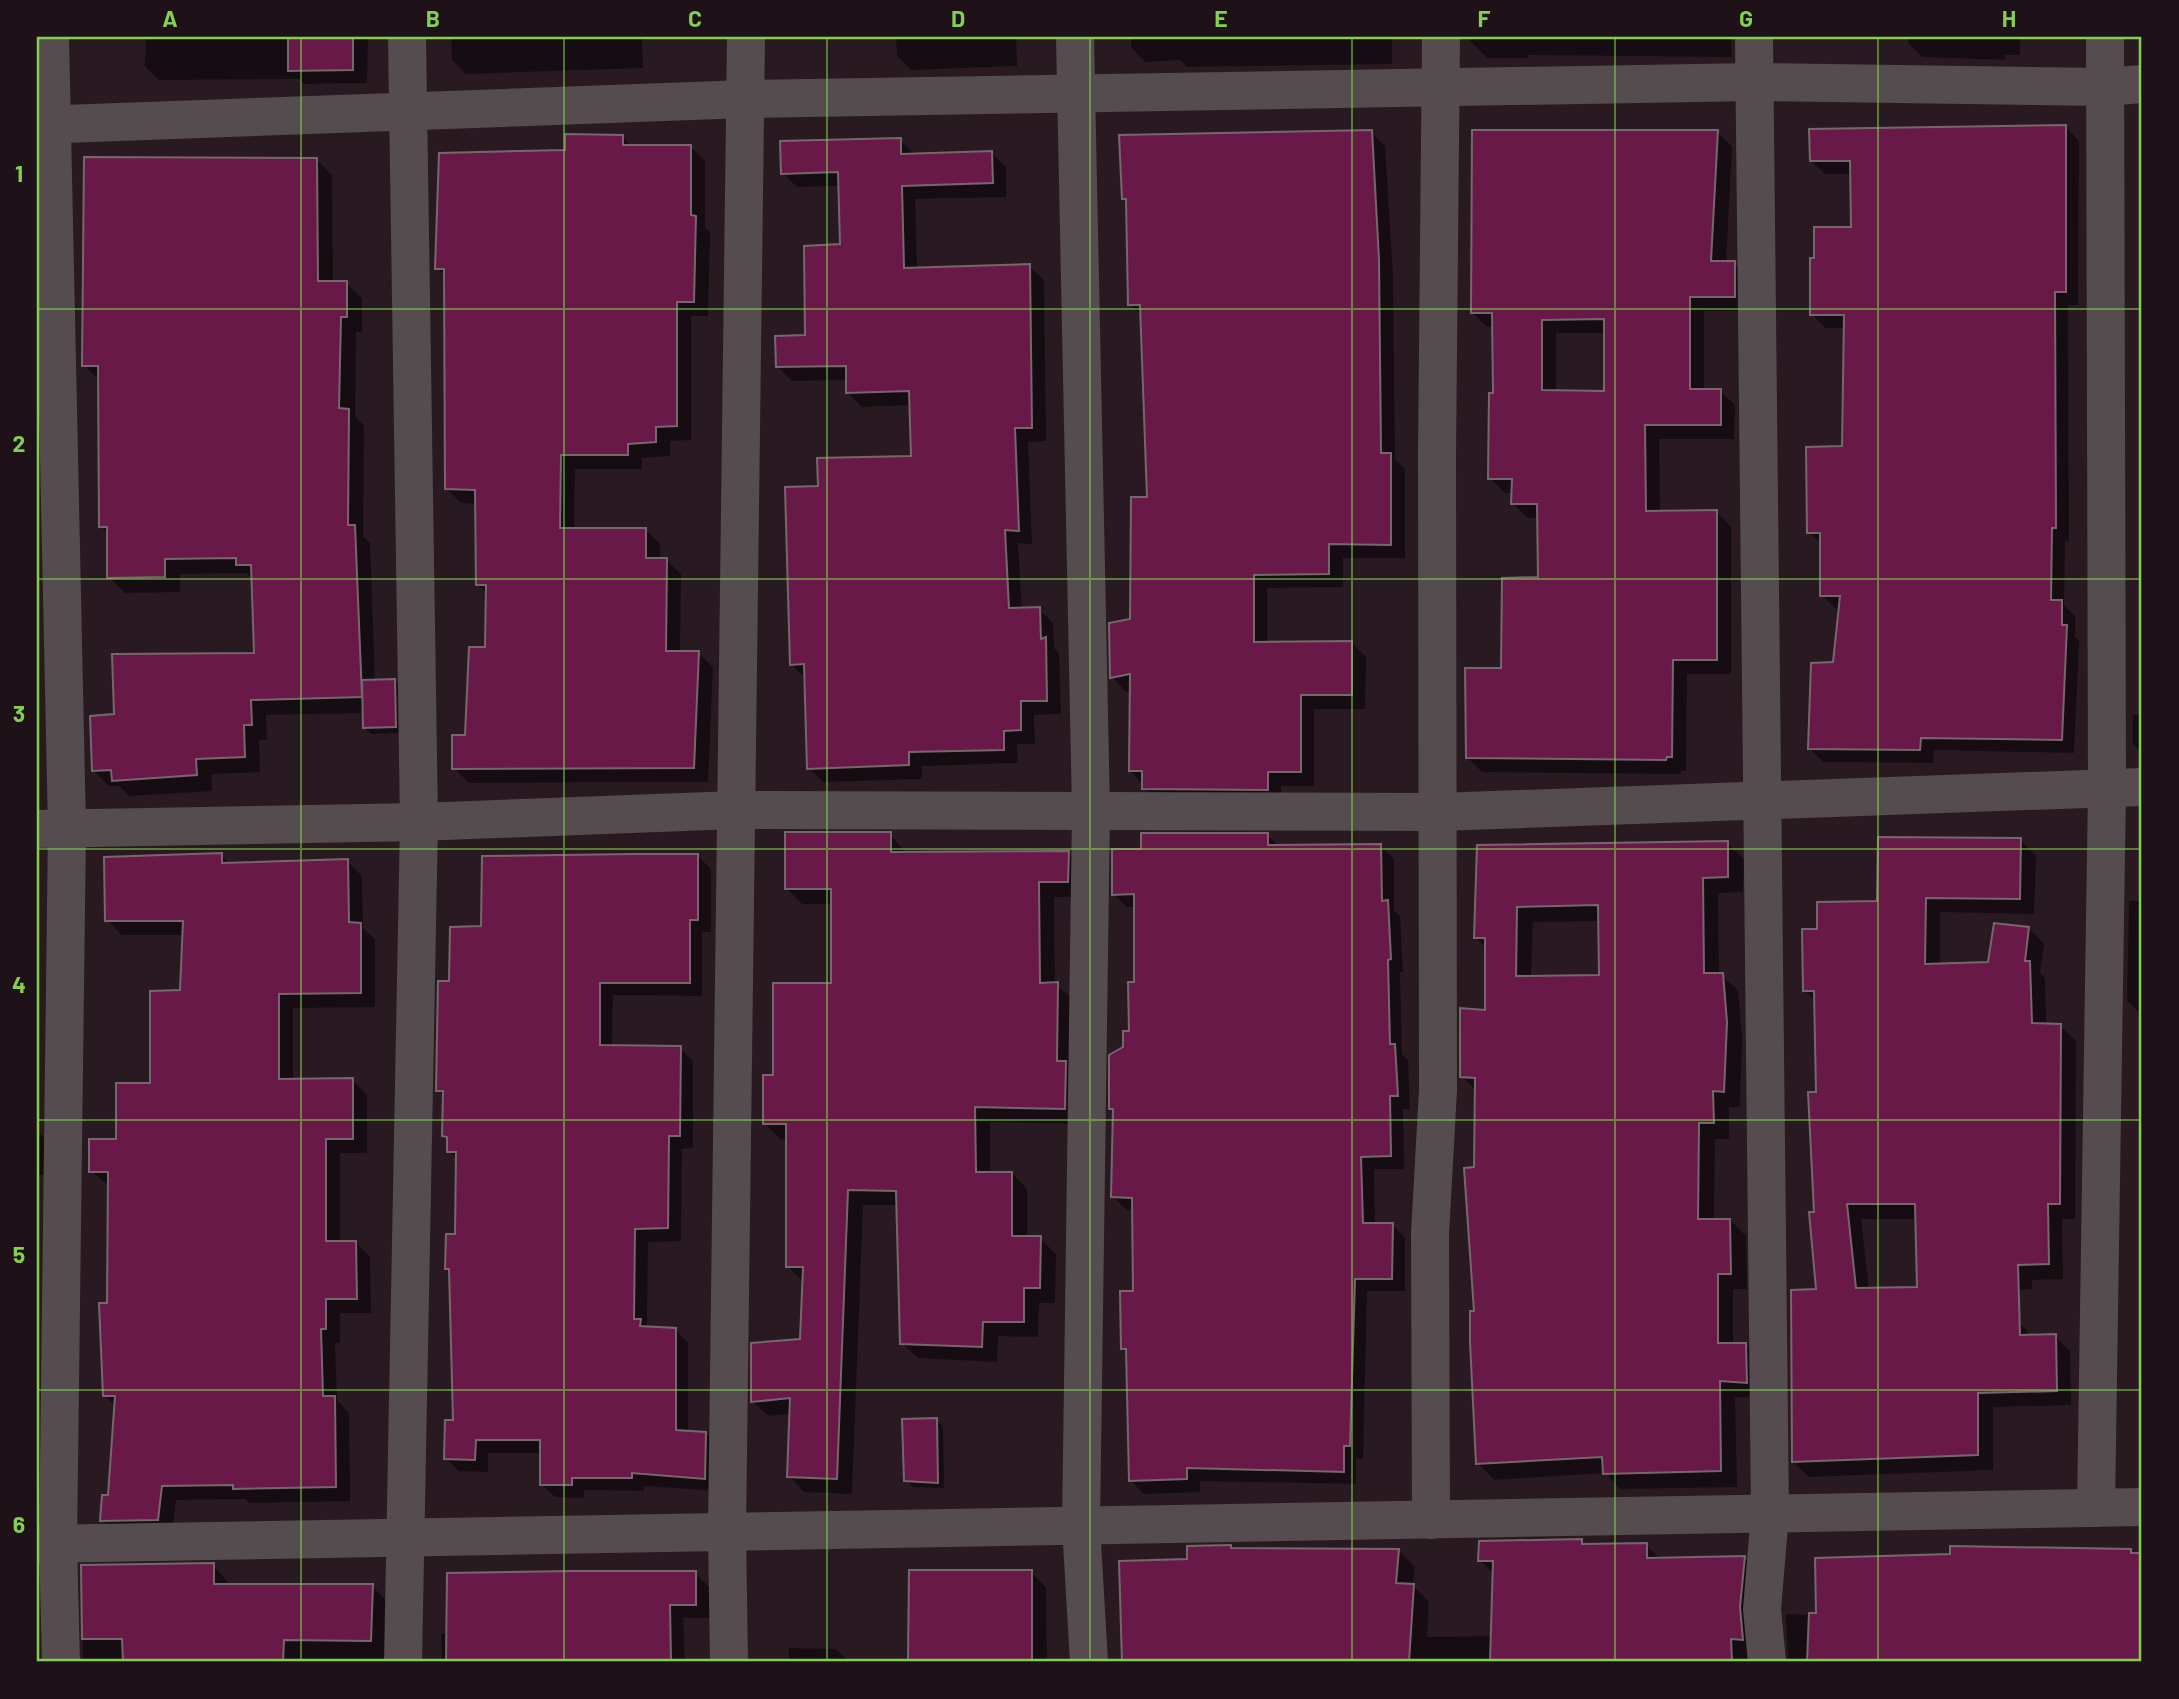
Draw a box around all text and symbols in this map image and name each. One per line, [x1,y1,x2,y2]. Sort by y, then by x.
text: A [162,4,178,32]
text: B [426,4,440,32]
text: C [688,4,702,32]
text: D [951,4,965,32]
text: E [1214,4,1228,32]
text: F [1478,4,1491,32]
text: G [1739,4,1753,32]
text: H [2002,4,2016,32]
text: 1 [15,159,23,187]
text: 2 [13,429,25,457]
text: 3 [13,699,25,727]
text: 4 [12,970,26,998]
text: 5 [13,1240,25,1268]
text: 6 [13,1510,25,1538]

